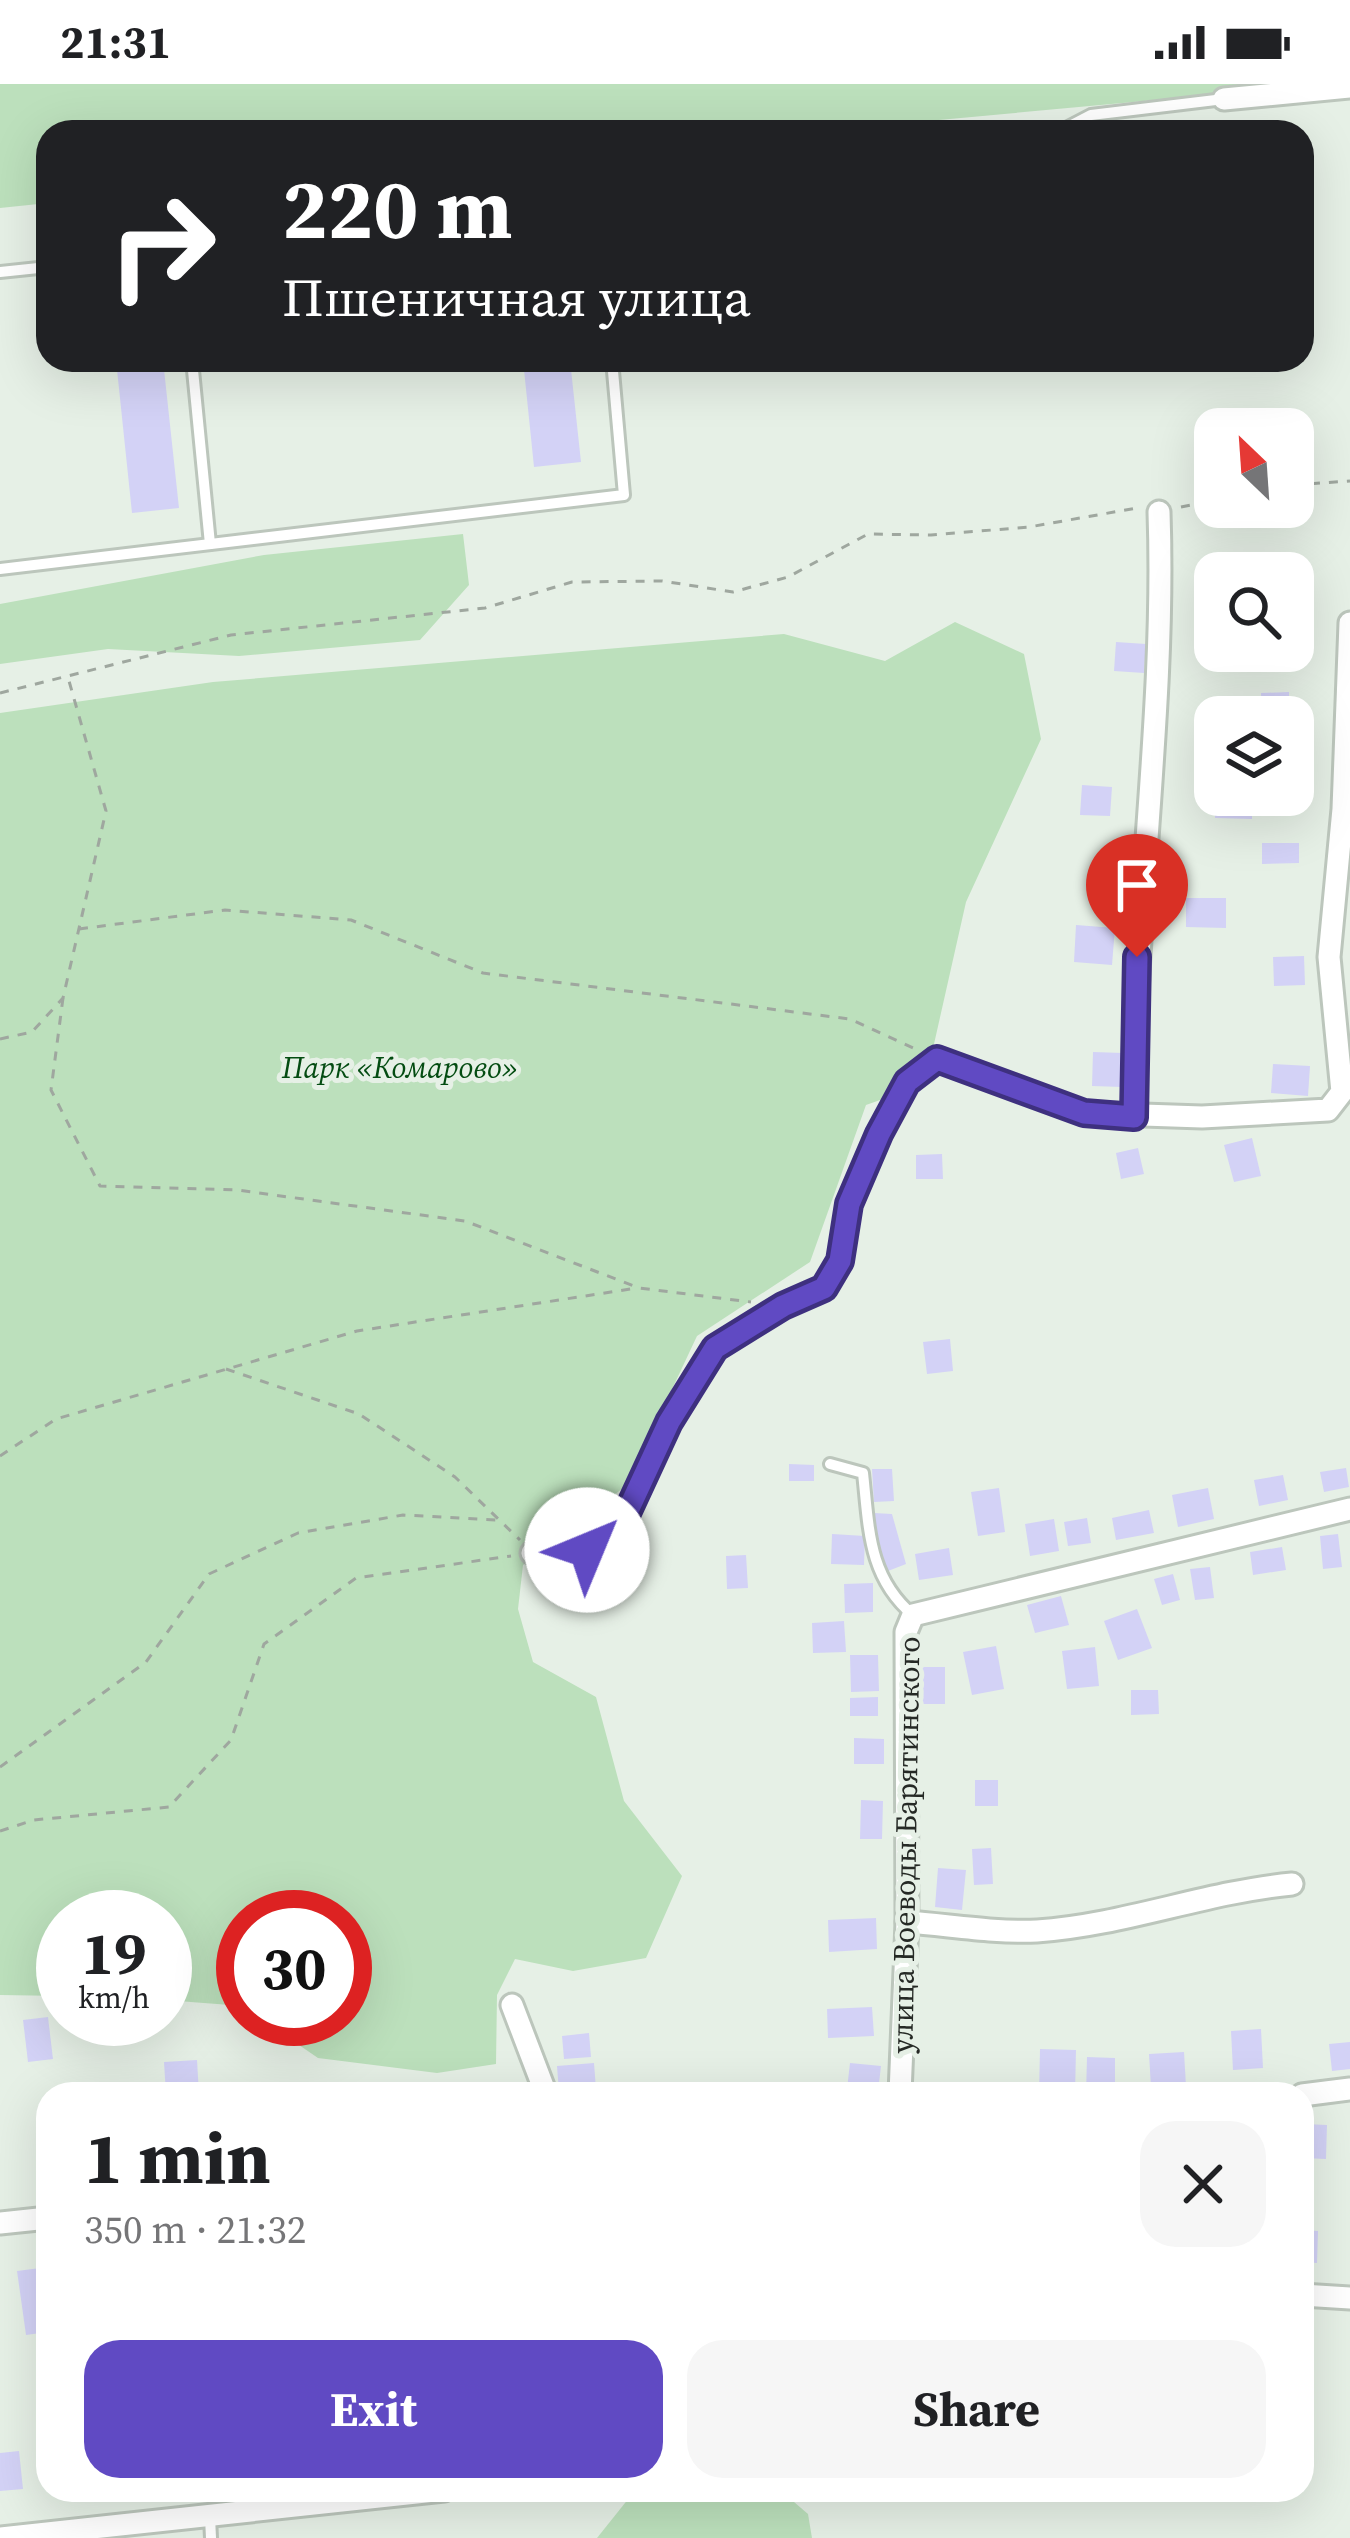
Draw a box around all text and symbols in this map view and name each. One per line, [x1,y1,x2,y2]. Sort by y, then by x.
text: 21:31 [60,11,171,73]
text: 220 m [282,151,513,266]
icon: right [84,168,240,324]
text: Пшеничная улица [282,260,751,334]
north arrow [1194,408,1314,528]
map controls [1194,408,1314,816]
button: search [1194,552,1314,672]
button: layers [1194,696,1314,816]
pin [1086,834,1188,957]
icon: arrive [1104,852,1170,918]
park label: Парк «Комарово» [281,1047,518,1088]
position arrow [524,1487,650,1613]
street label: улица Воеводы Барятинского [881,1636,930,2054]
speed limit sign: 30 [216,1890,372,2046]
text: 19 [81,1912,147,1994]
text: km/h [78,1977,150,2018]
text: 1 min [84,2108,271,2207]
button: close [1140,2121,1266,2247]
text: 350 m · 21:32 [84,2203,306,2256]
button: Exit [84,2340,663,2478]
button: Share [687,2340,1266,2478]

